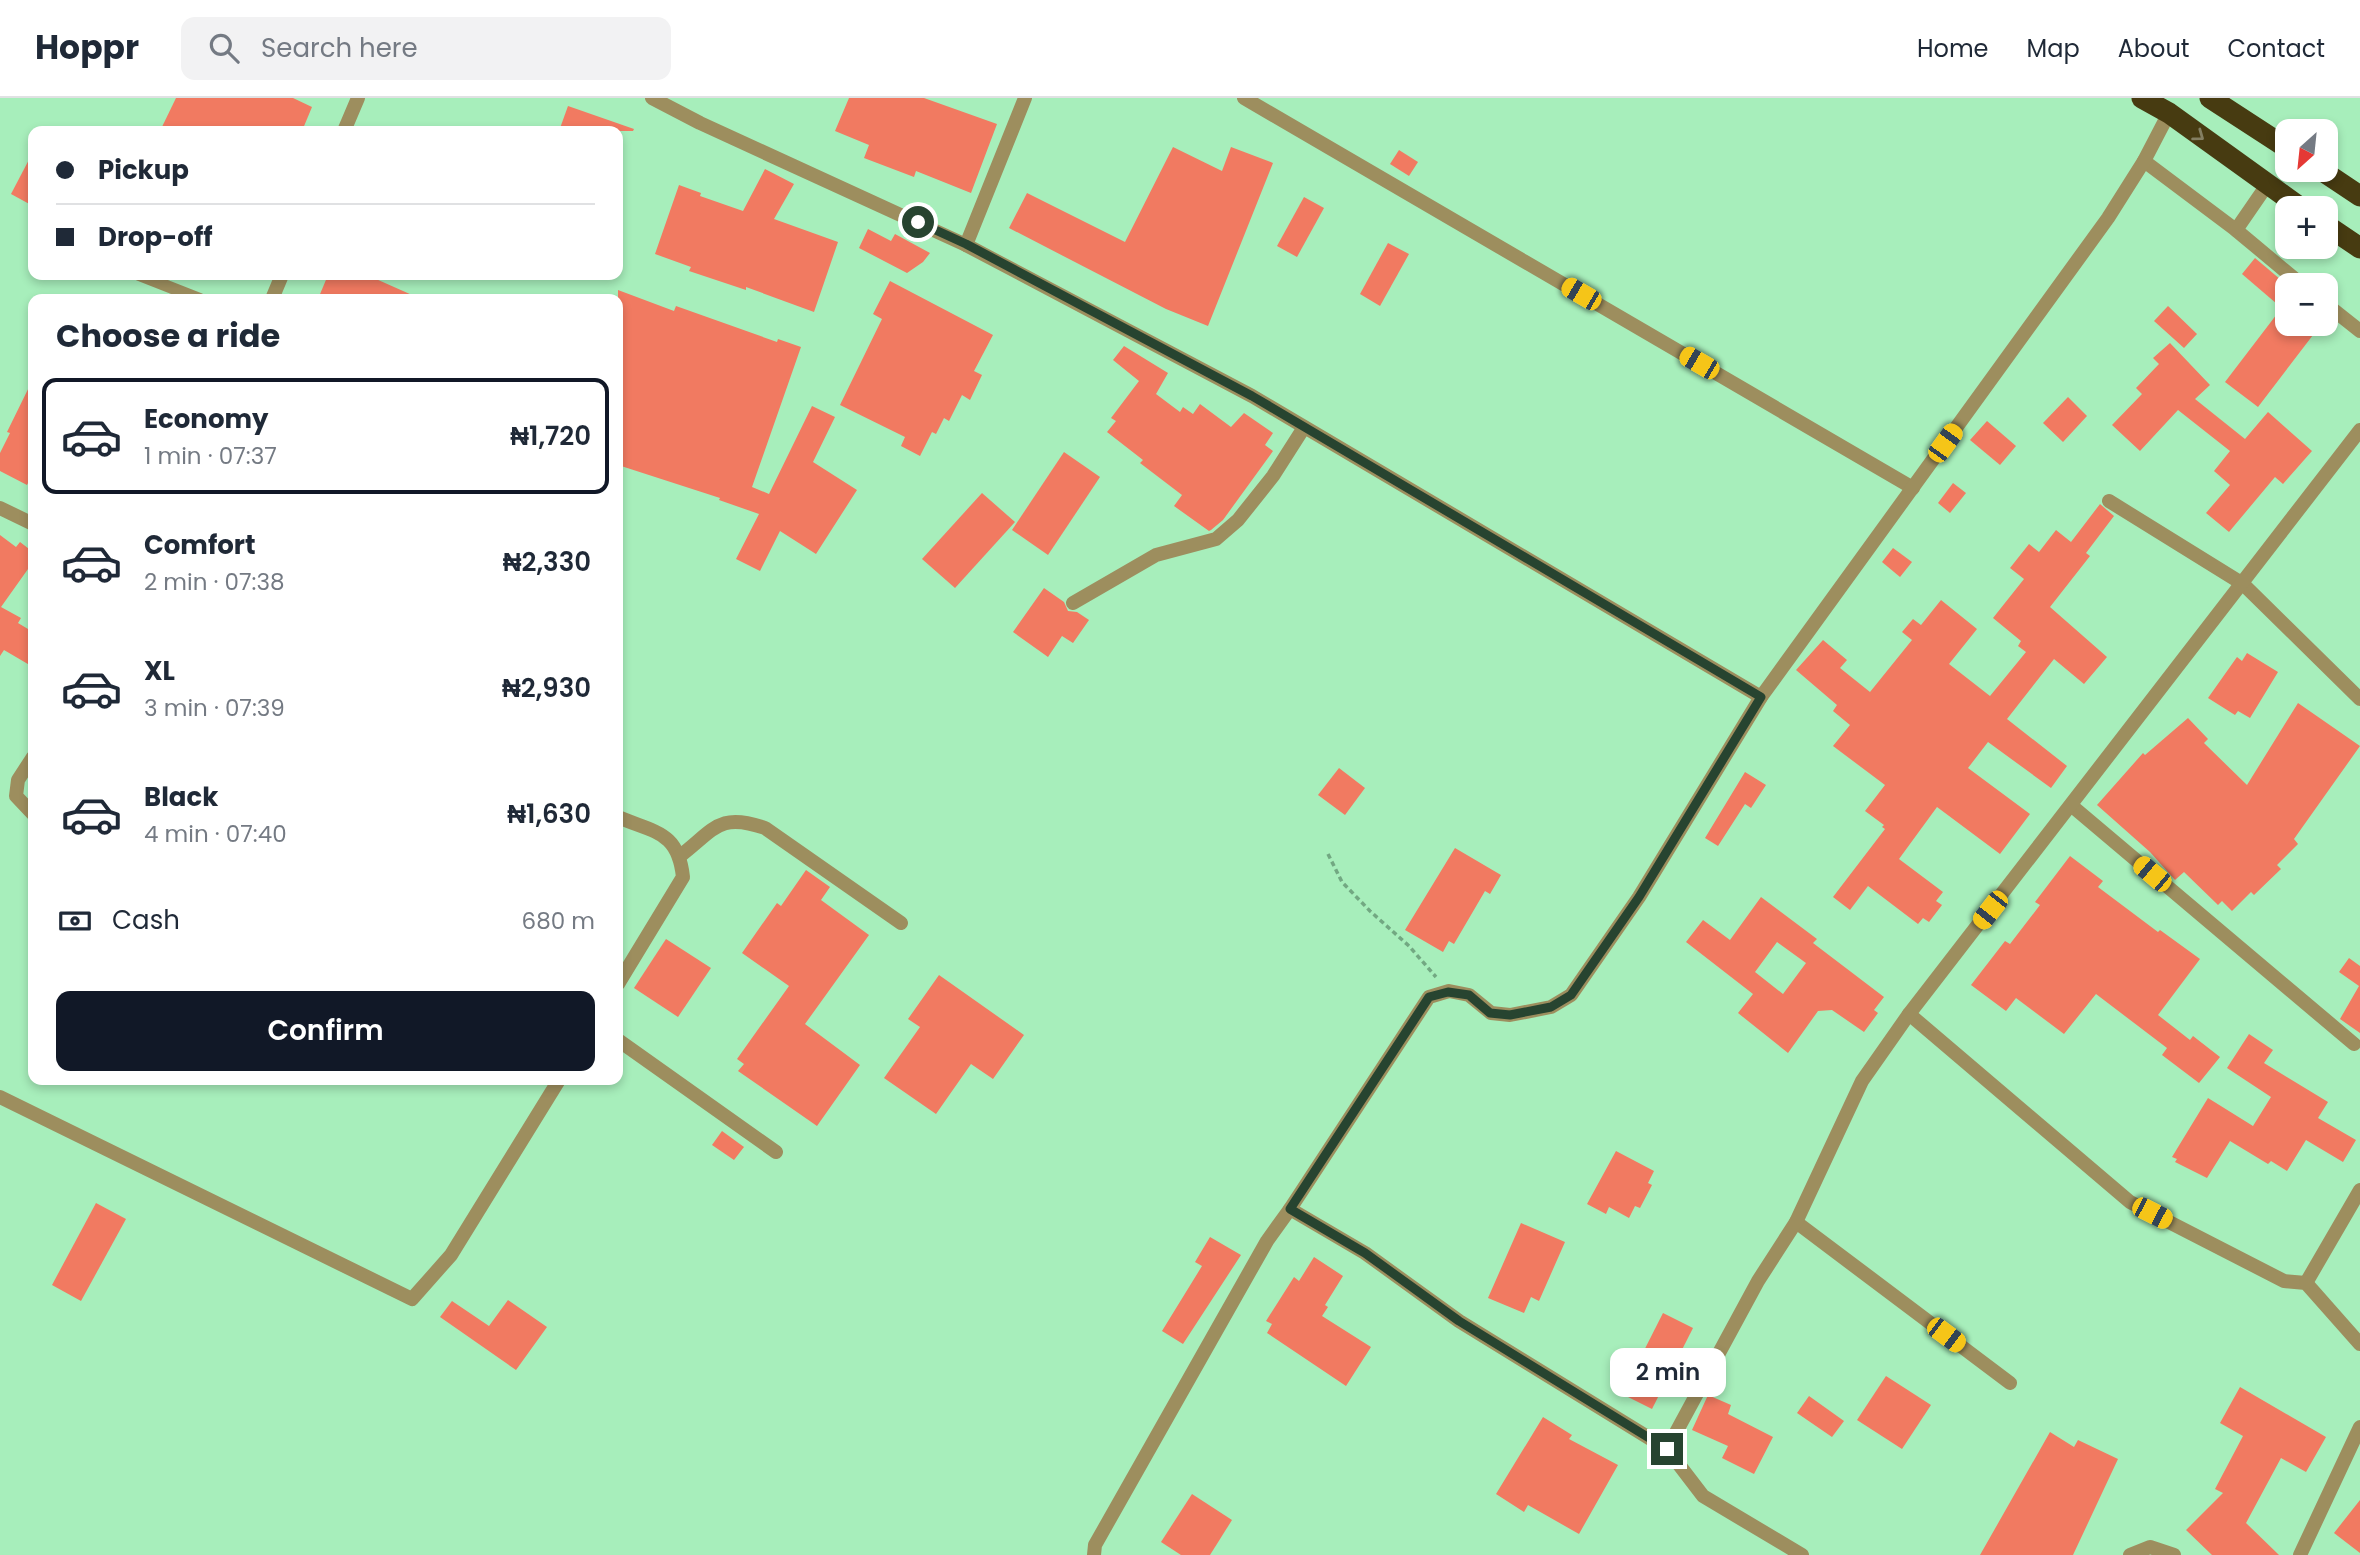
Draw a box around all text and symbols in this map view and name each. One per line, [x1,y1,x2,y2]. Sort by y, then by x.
search box [181,17,671,80]
text: Hoppr [35,24,139,71]
icon: search [205,29,243,67]
text: Search here [261,30,418,66]
text: Home [1917,32,1989,65]
text: Map [2027,32,2080,65]
text: About [2118,32,2189,65]
text: Contact [2227,32,2325,65]
north arrow [2275,119,2338,182]
map controls [2275,119,2338,336]
one-way arrow [2191,127,2204,140]
text: Pickup [98,152,189,188]
button: + [2275,196,2338,259]
route start [902,206,934,238]
text: Drop-off [98,219,213,255]
button: − [2275,273,2338,336]
car [1558,274,1605,314]
text: Choose a ride [56,313,280,358]
car [1676,343,1723,383]
text: Economy [144,401,268,437]
icon: car [60,405,123,468]
text: ₦1,720 [510,418,591,454]
car [1925,420,1966,466]
text: 1 min · 07:37 [144,440,277,472]
text: Comfort [144,527,256,563]
icon: car [60,531,123,594]
text: ₦2,330 [503,544,591,580]
text: 2 min · 07:38 [144,566,285,598]
text: XL [144,653,175,689]
icon: car [60,657,123,720]
text: ₦2,930 [502,670,591,706]
text: 3 min · 07:39 [144,692,285,724]
text: Black [144,779,218,815]
icon: car [60,783,123,846]
text: ₦1,630 [507,796,591,832]
text: 4 min · 07:40 [144,818,287,850]
car [2130,852,2175,896]
car [1969,887,2012,933]
icon: cash [56,902,94,940]
text: Cash [112,902,180,938]
text: 680 m [522,905,595,937]
button: Confirm [56,991,595,1071]
car [2129,1194,2176,1232]
car [1923,1314,1970,1356]
callout: 2 min [1609,1348,1725,1396]
text: 2 min [1636,1356,1700,1388]
route end [1651,1433,1683,1465]

